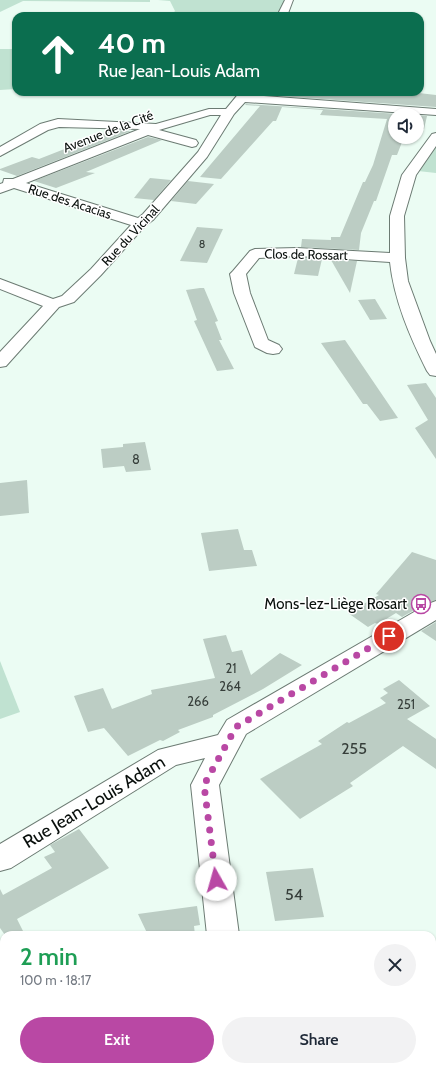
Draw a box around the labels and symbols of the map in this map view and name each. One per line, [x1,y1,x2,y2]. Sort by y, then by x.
street label: Avenue de la Cité [61,106,156,156]
street label: Rue des Acacias [26,180,114,222]
street label: Rue du Vicinal [98,201,162,269]
house number: 8 [199,237,205,251]
street label: Clos de Rossart [264,245,349,263]
house number: 8 [132,451,140,467]
bus stop icon: Mons-lez-Liège Rosart [410,593,432,615]
place label: Mons-lez-Liège Rosart [264,595,407,613]
pin [372,619,406,653]
house number: 21 [225,660,237,676]
house number: 264 [219,678,241,694]
house number: 266 [187,693,209,709]
house number: 251 [397,696,415,712]
house number: 255 [341,739,367,758]
street label: Rue Jean-Louis Adam [19,751,169,853]
position arrow [195,859,237,901]
house number: 54 [285,885,303,904]

